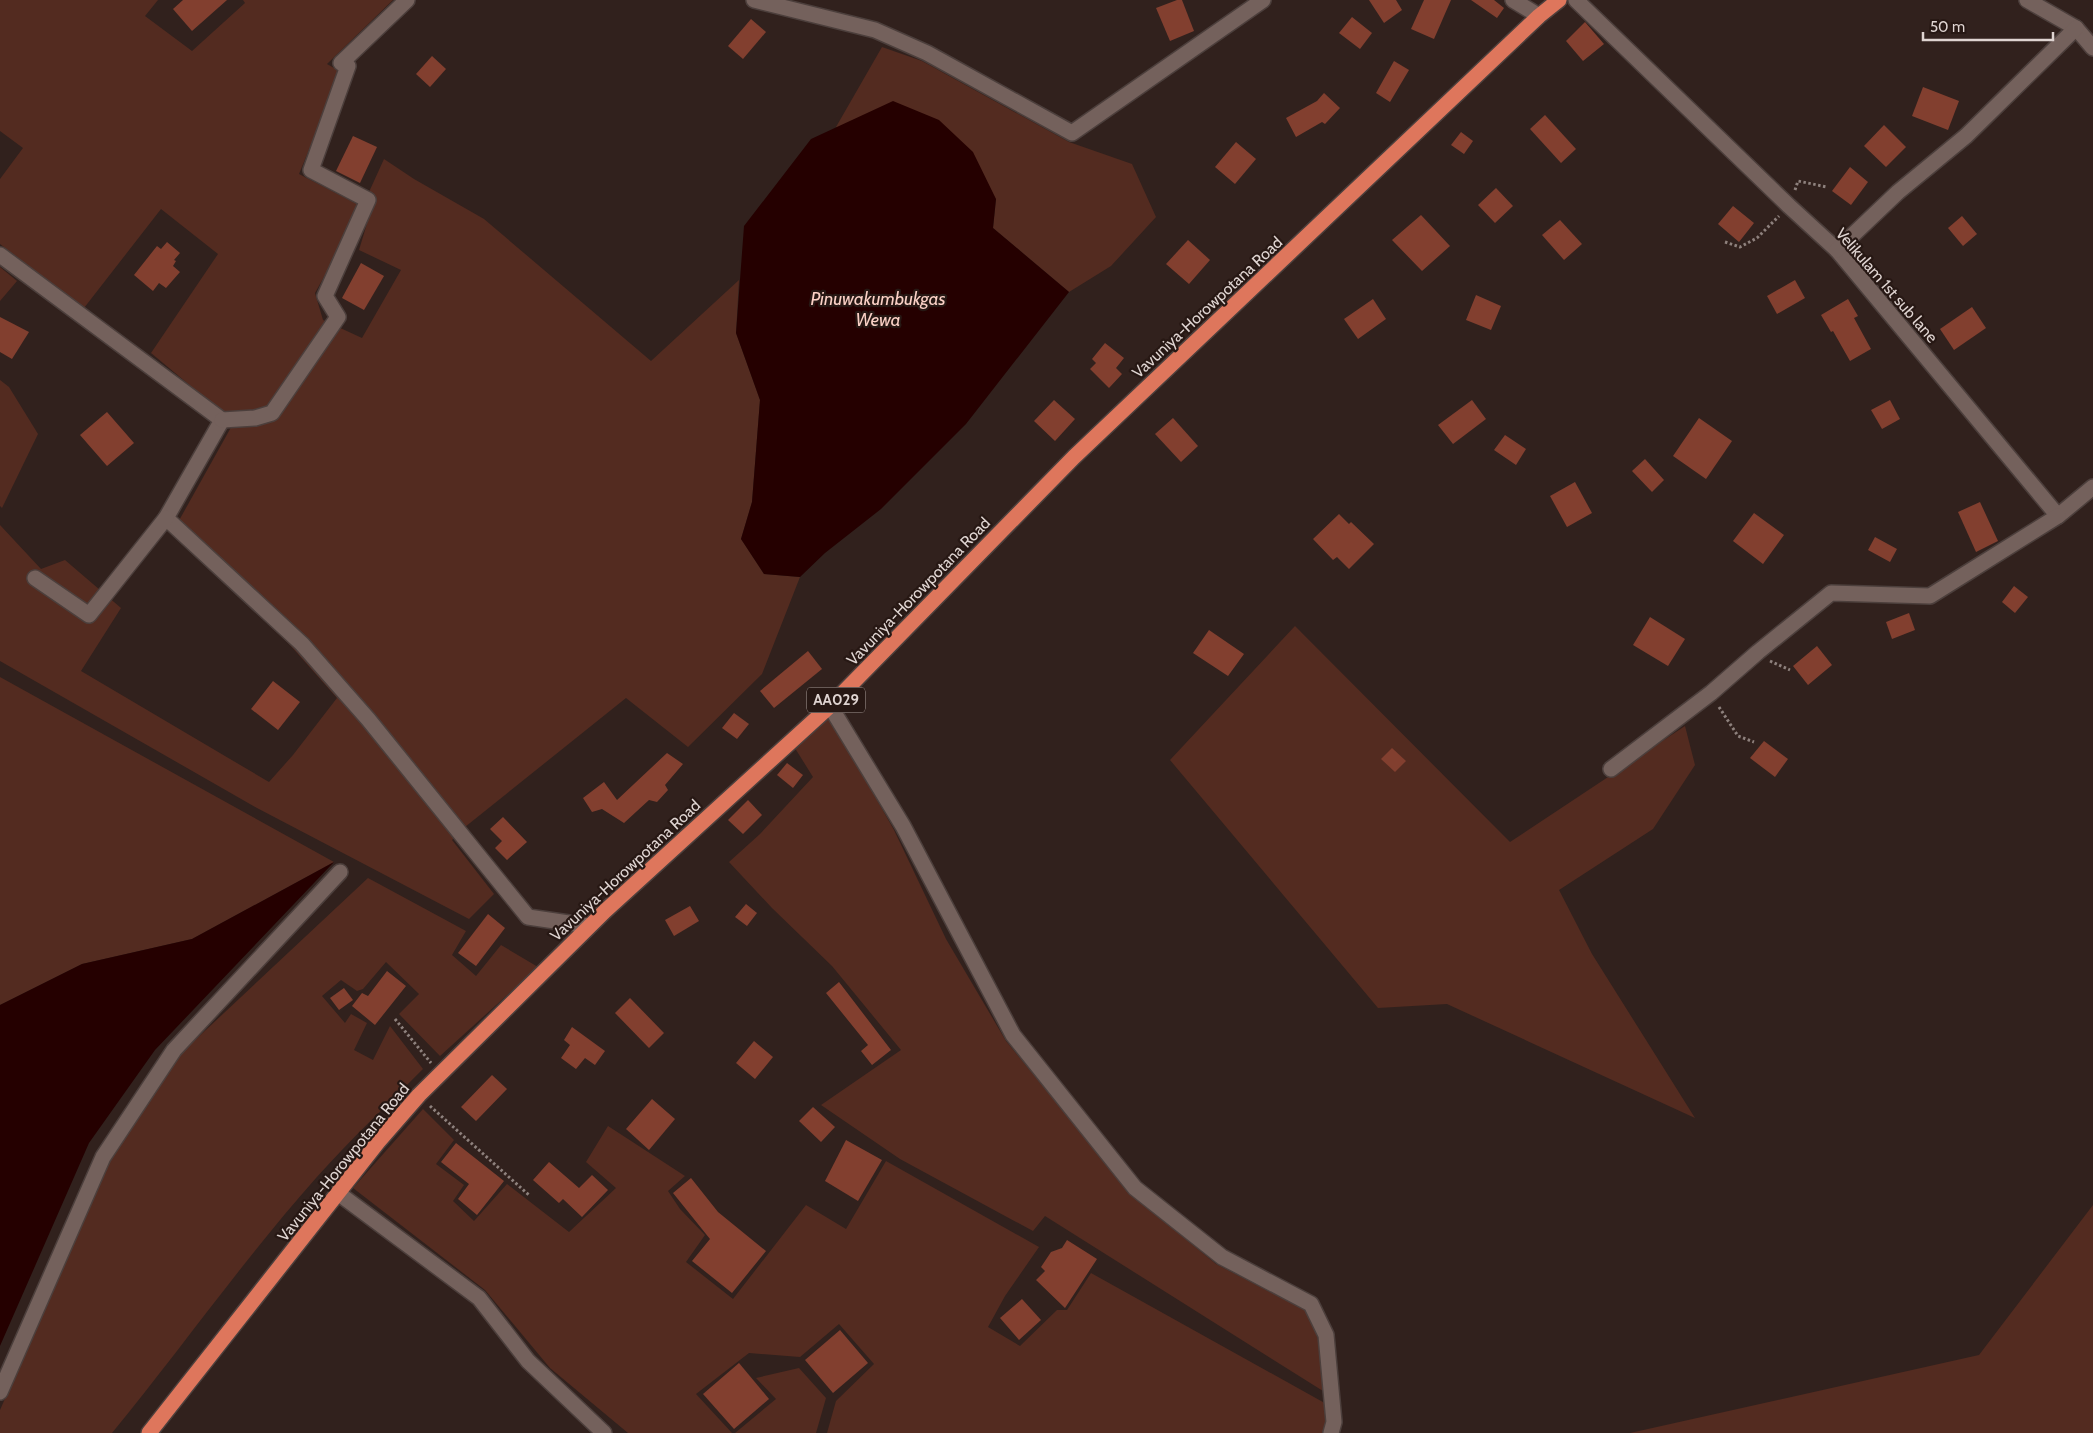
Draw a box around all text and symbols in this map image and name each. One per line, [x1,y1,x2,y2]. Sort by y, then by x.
scale bar [1923,10,2053,42]
text: 50 m [1930,18,1965,36]
street label: Velikulam 1st sub lane [1832,224,1942,347]
street label: Vavuniya-Horowpotana Road [1128,233,1286,382]
water label: Pinuwakumbukgas Wewa [811,288,945,331]
street label: Vavuniya-Horowpotana Road [843,513,994,669]
road number: AA029 [807,688,865,712]
street label: Vavuniya-Horowpotana Road [546,796,704,945]
street label: Vavuniya-Horowpotana Road [274,1079,413,1245]

